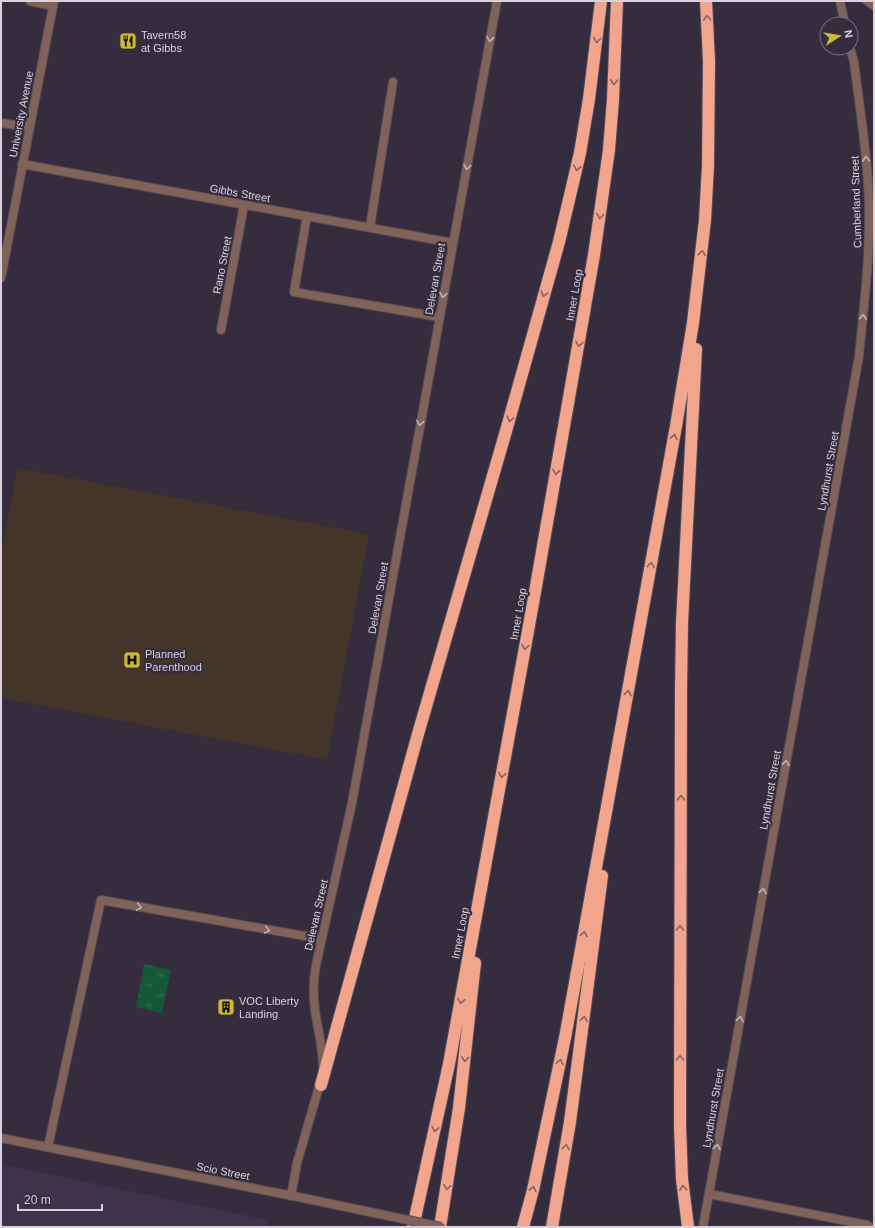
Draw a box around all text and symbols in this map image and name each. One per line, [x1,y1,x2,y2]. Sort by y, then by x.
one-way arrow [702,15,711,21]
north arrow [819,16,859,56]
place label: Tavern58 at Gibbs [141,29,186,54]
text: N [842,29,855,39]
restaurant icon: Tavern58 at Gibbs [118,31,138,51]
one-way arrow [486,36,495,42]
one-way arrow [593,37,602,43]
street label: University Avenue [7,70,35,158]
one-way arrow [610,79,618,85]
street label: Cumberland Street [848,156,864,248]
one-way arrow [862,156,871,162]
one-way arrow [463,164,471,170]
one-way arrow [573,165,581,171]
street label: Gibbs Street [209,182,271,204]
one-way arrow [596,213,605,219]
street label: Rano Street [211,235,233,295]
street label: Delevan Street [423,242,447,316]
one-way arrow [697,250,706,256]
street label: Inner Loop [564,268,584,322]
one-way arrow [541,291,549,297]
one-way arrow [440,292,448,298]
one-way arrow [858,314,867,320]
one-way arrow [575,341,583,347]
one-way arrow [506,416,515,423]
one-way arrow [417,420,425,426]
street label: Lyndhurst Street [815,430,841,512]
one-way arrow [670,434,678,440]
one-way arrow [552,469,561,475]
street label: Delevan Street [366,561,390,635]
one-way arrow [646,562,655,568]
street label: Inner Loop [508,587,528,641]
one-way arrow [521,644,530,650]
place label: Planned Parenthood [145,648,202,673]
hospital icon: Planned Parenthood [122,650,142,670]
one-way arrow [623,690,632,696]
street label: Lyndhurst Street [757,749,783,831]
one-way arrow [781,760,790,767]
one-way arrow [498,772,507,778]
one-way arrow [677,795,685,801]
street label: Delevan Street [302,878,330,952]
one-way arrow [758,888,767,894]
one-way arrow [136,902,142,911]
street label: Inner Loop [449,906,471,960]
one-way arrow [264,925,270,934]
one-way arrow [676,925,684,931]
one-way arrow [579,931,588,938]
place label: VOC Liberty Landing [239,995,299,1020]
building icon: VOC Liberty Landing [216,997,236,1017]
one-way arrow [457,998,465,1004]
one-way arrow [579,1015,588,1022]
one-way arrow [735,1016,744,1022]
one-way arrow [461,1055,470,1062]
one-way arrow [676,1055,684,1061]
one-way arrow [556,1059,564,1065]
street label: Lyndhurst Street [700,1067,726,1149]
one-way arrow [432,1126,440,1132]
one-way arrow [561,1144,570,1150]
one-way arrow [712,1144,721,1150]
street label: Scio Street [195,1160,251,1182]
one-way arrow [443,1184,452,1190]
one-way arrow [679,1185,688,1191]
scale bar [18,1186,102,1212]
one-way arrow [529,1186,537,1193]
text: 20 m [24,1193,51,1207]

